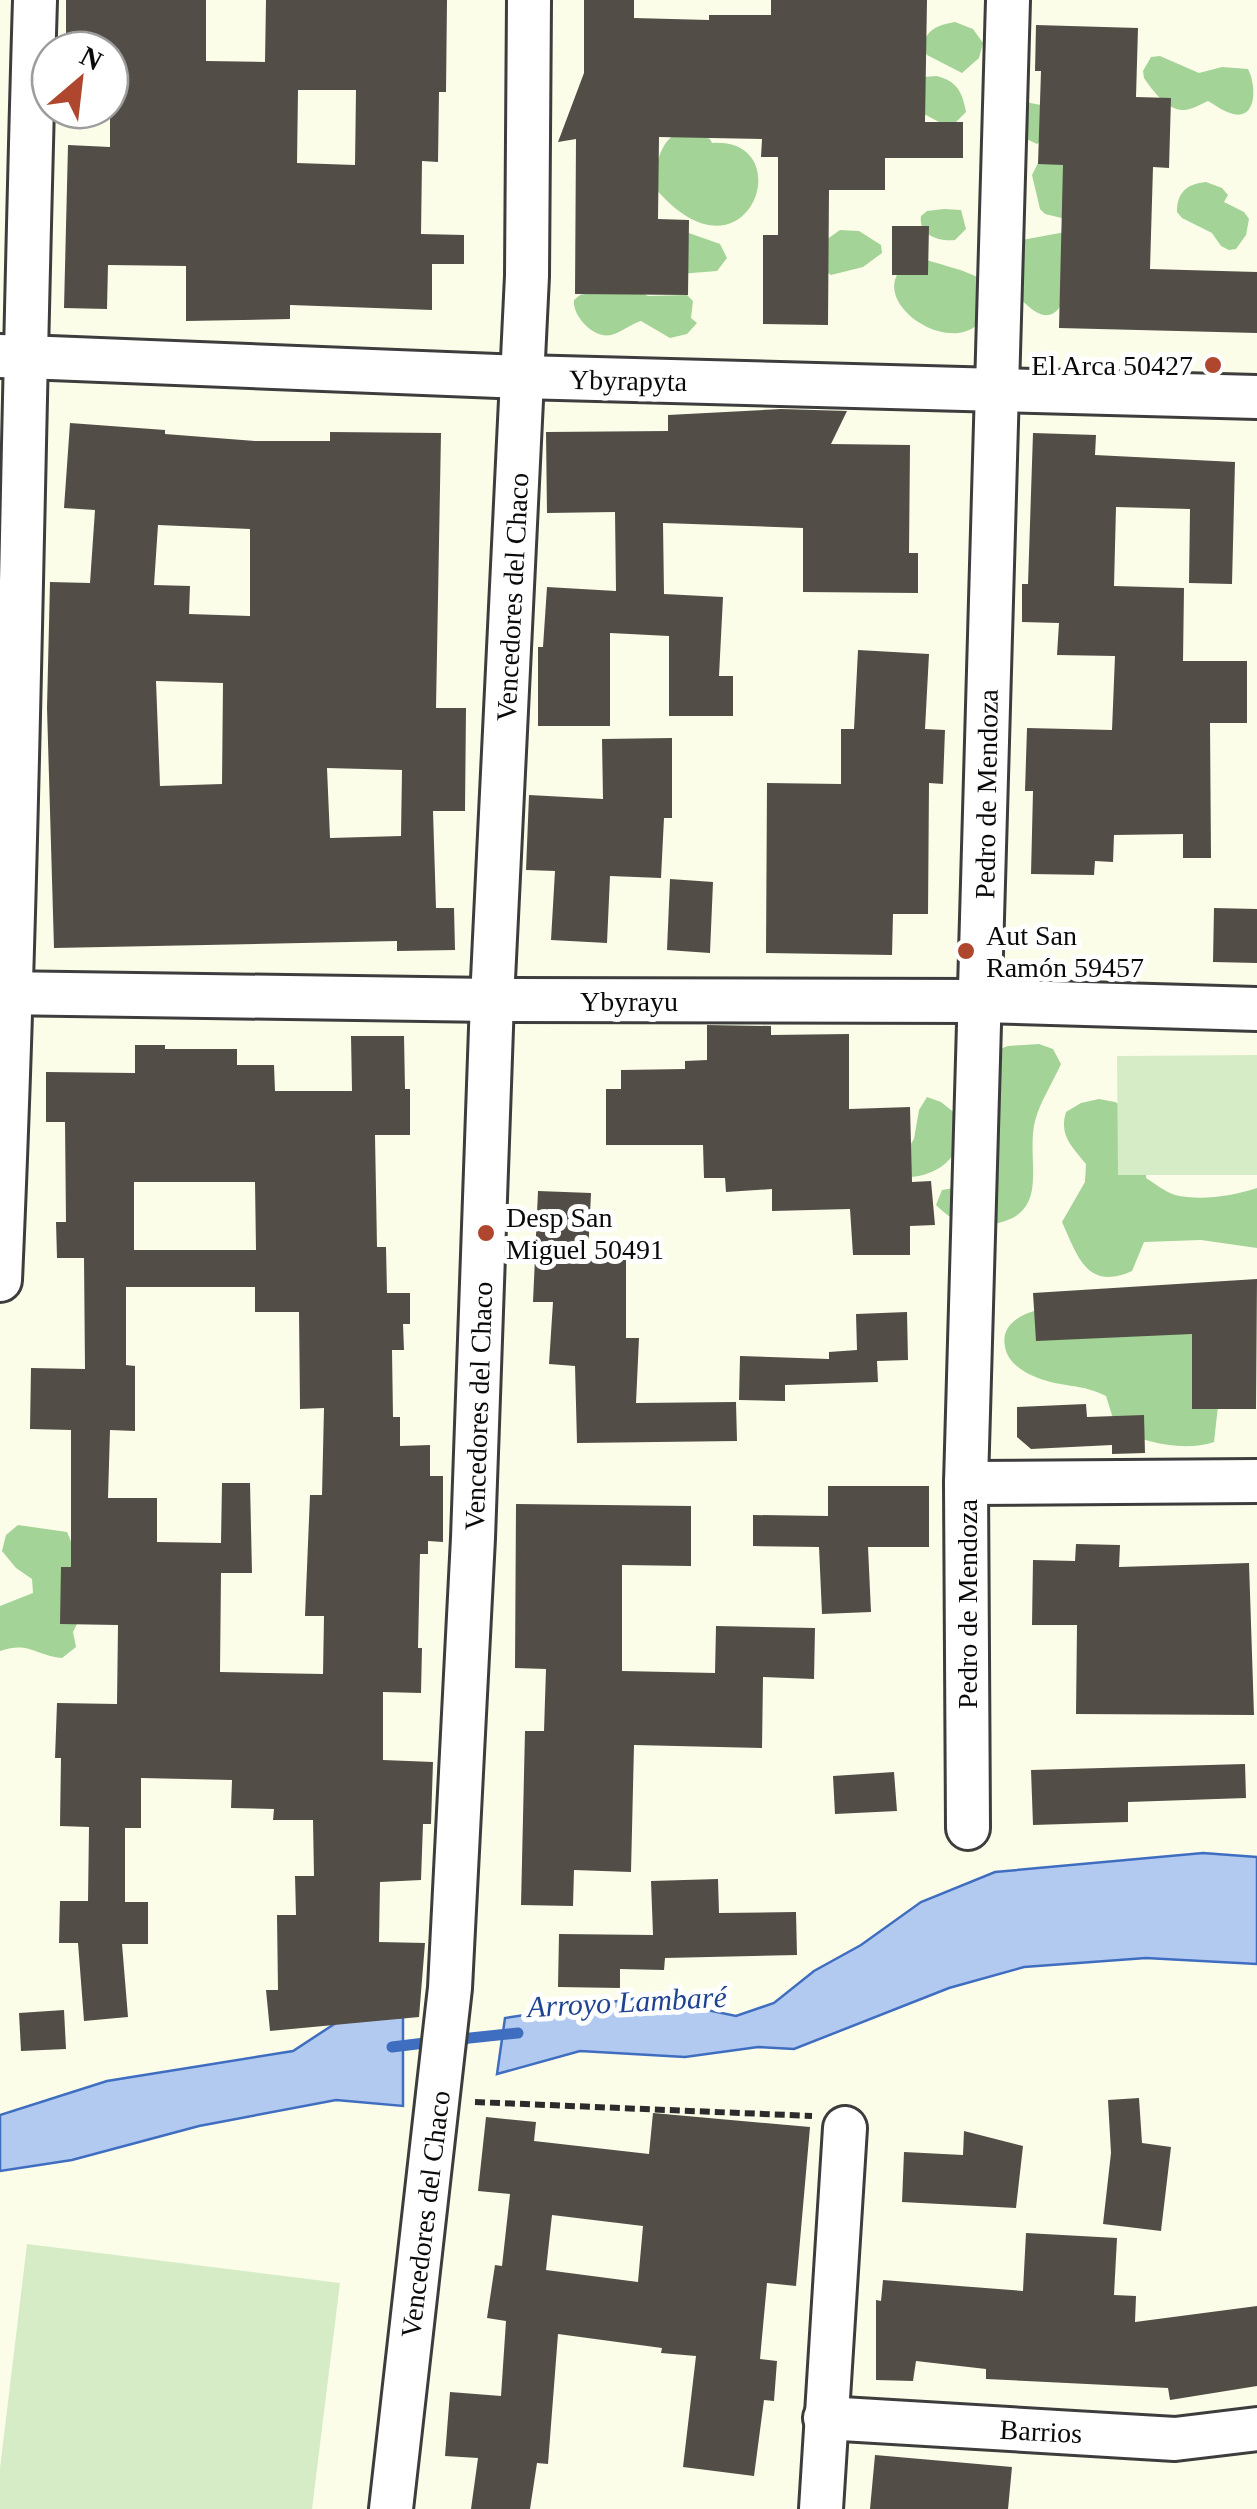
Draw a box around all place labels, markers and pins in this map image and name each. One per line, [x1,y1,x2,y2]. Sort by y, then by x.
place label: El Arca 50427 [1031,350,1193,381]
marker: El Arca 50427 [1202,354,1224,376]
place label: Aut San Ramón 59457 [986,920,1144,983]
marker: Aut San Ramón 59457 [955,940,977,962]
place label: Desp San Miguel 50491 [506,1202,664,1265]
marker: Desp San Miguel 50491 [475,1222,497,1244]

